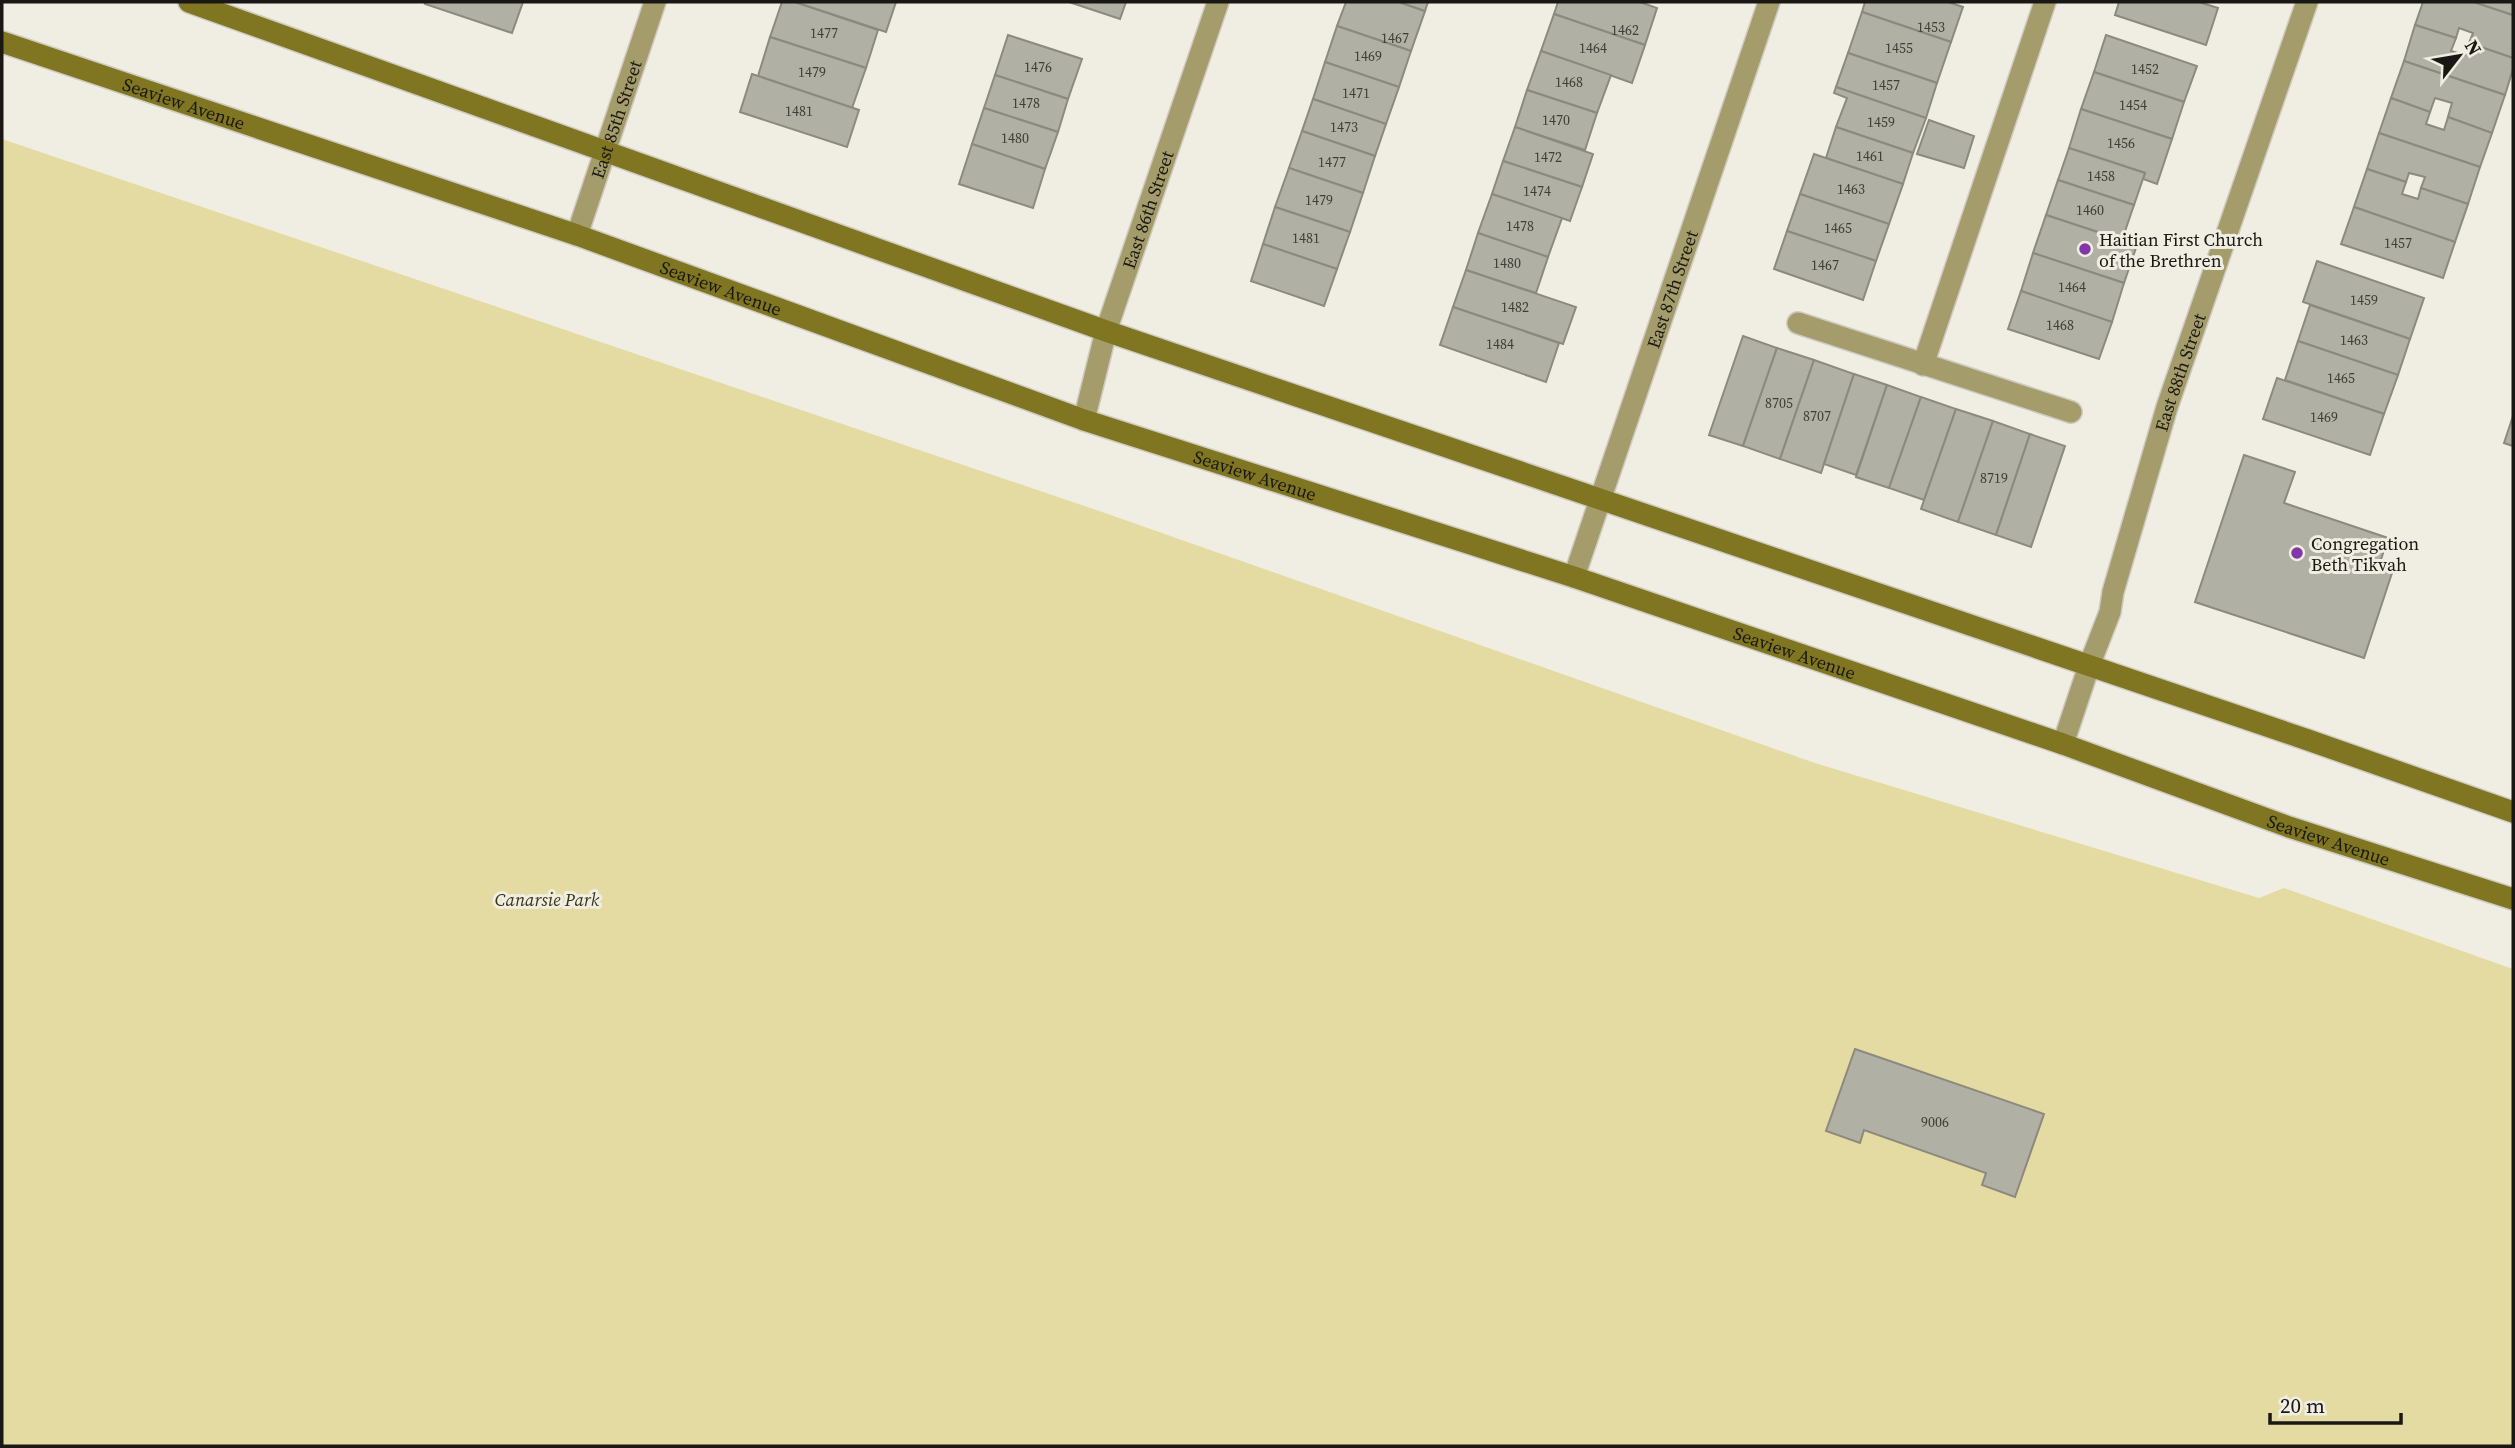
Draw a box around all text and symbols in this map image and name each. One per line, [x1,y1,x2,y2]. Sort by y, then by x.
house number: 1453 [1917,17,1945,37]
house number: 1462 [1611,20,1639,40]
north arrow [2424,21,2494,91]
house number: 1477 [810,23,838,43]
house number: 1467 [1381,28,1409,48]
text: N [2459,35,2488,60]
house number: 1464 [1579,38,1607,58]
house number: 1455 [1885,38,1913,58]
house number: 1469 [1354,46,1382,66]
street label: East 85th Street [584,57,647,182]
house number: 1476 [1024,57,1052,77]
house number: 1452 [2131,59,2159,79]
house number: 1479 [798,62,826,82]
street label: Seaview Avenue [120,71,248,135]
house number: 1468 [1555,72,1583,92]
house number: 1457 [1872,75,1900,95]
house number: 1471 [1342,83,1370,103]
house number: 1478 [1012,93,1040,113]
house number: 1454 [2119,95,2147,115]
house number: 1481 [785,101,813,121]
house number: 1470 [1542,110,1570,130]
house number: 1459 [1867,112,1895,132]
house number: 1473 [1330,117,1358,137]
house number: 1480 [1001,128,1029,148]
house number: 1456 [2107,133,2135,153]
house number: 1461 [1856,146,1884,166]
street label: East 86th Street [1116,147,1179,272]
house number: 1472 [1534,147,1562,167]
house number: 1477 [1318,152,1346,172]
house number: 1458 [2087,166,2115,186]
house number: 1463 [1837,179,1865,199]
house number: 1474 [1523,181,1551,201]
house number: 1479 [1305,190,1333,210]
house number: 1460 [2076,200,2104,220]
house number: 1478 [1506,216,1534,236]
house number: 1465 [1824,218,1852,238]
street label: East 87th Street [1640,227,1703,352]
place label: Haitian First Church of the Brethren [2099,227,2263,273]
house number: 1481 [1292,228,1320,248]
house number: 1457 [2384,233,2412,253]
marker: Haitian First Church of the Brethren [2077,241,2093,257]
house number: 1480 [1493,253,1521,273]
street label: Seaview Avenue [657,254,785,321]
house number: 1467 [1811,255,1839,275]
house number: 1464 [2058,277,2086,297]
house number: 1459 [2350,290,2378,310]
house number: 1482 [1501,297,1529,317]
street label: East 88th Street [2148,310,2211,434]
house number: 1468 [2046,315,2074,335]
house number: 1463 [2340,330,2368,350]
house number: 1484 [1486,334,1514,354]
house number: 1465 [2327,368,2355,388]
house number: 8705 [1765,393,1793,413]
house number: 8707 [1803,406,1831,426]
house number: 1469 [2310,407,2338,427]
street label: Seaview Avenue [1191,443,1320,506]
house number: 8719 [1980,468,2008,488]
place label: Congregation Beth Tikvah [2311,531,2419,577]
marker: Congregation Beth Tikvah [2289,545,2305,561]
street label: Seaview Avenue [1730,620,1859,685]
street label: Seaview Avenue [2264,808,2393,871]
park label: Canarsie Park [495,887,600,912]
house number: 9006 [1921,1112,1949,1132]
scale bar [2270,1382,2401,1426]
text: 20 m [2280,1391,2325,1420]

